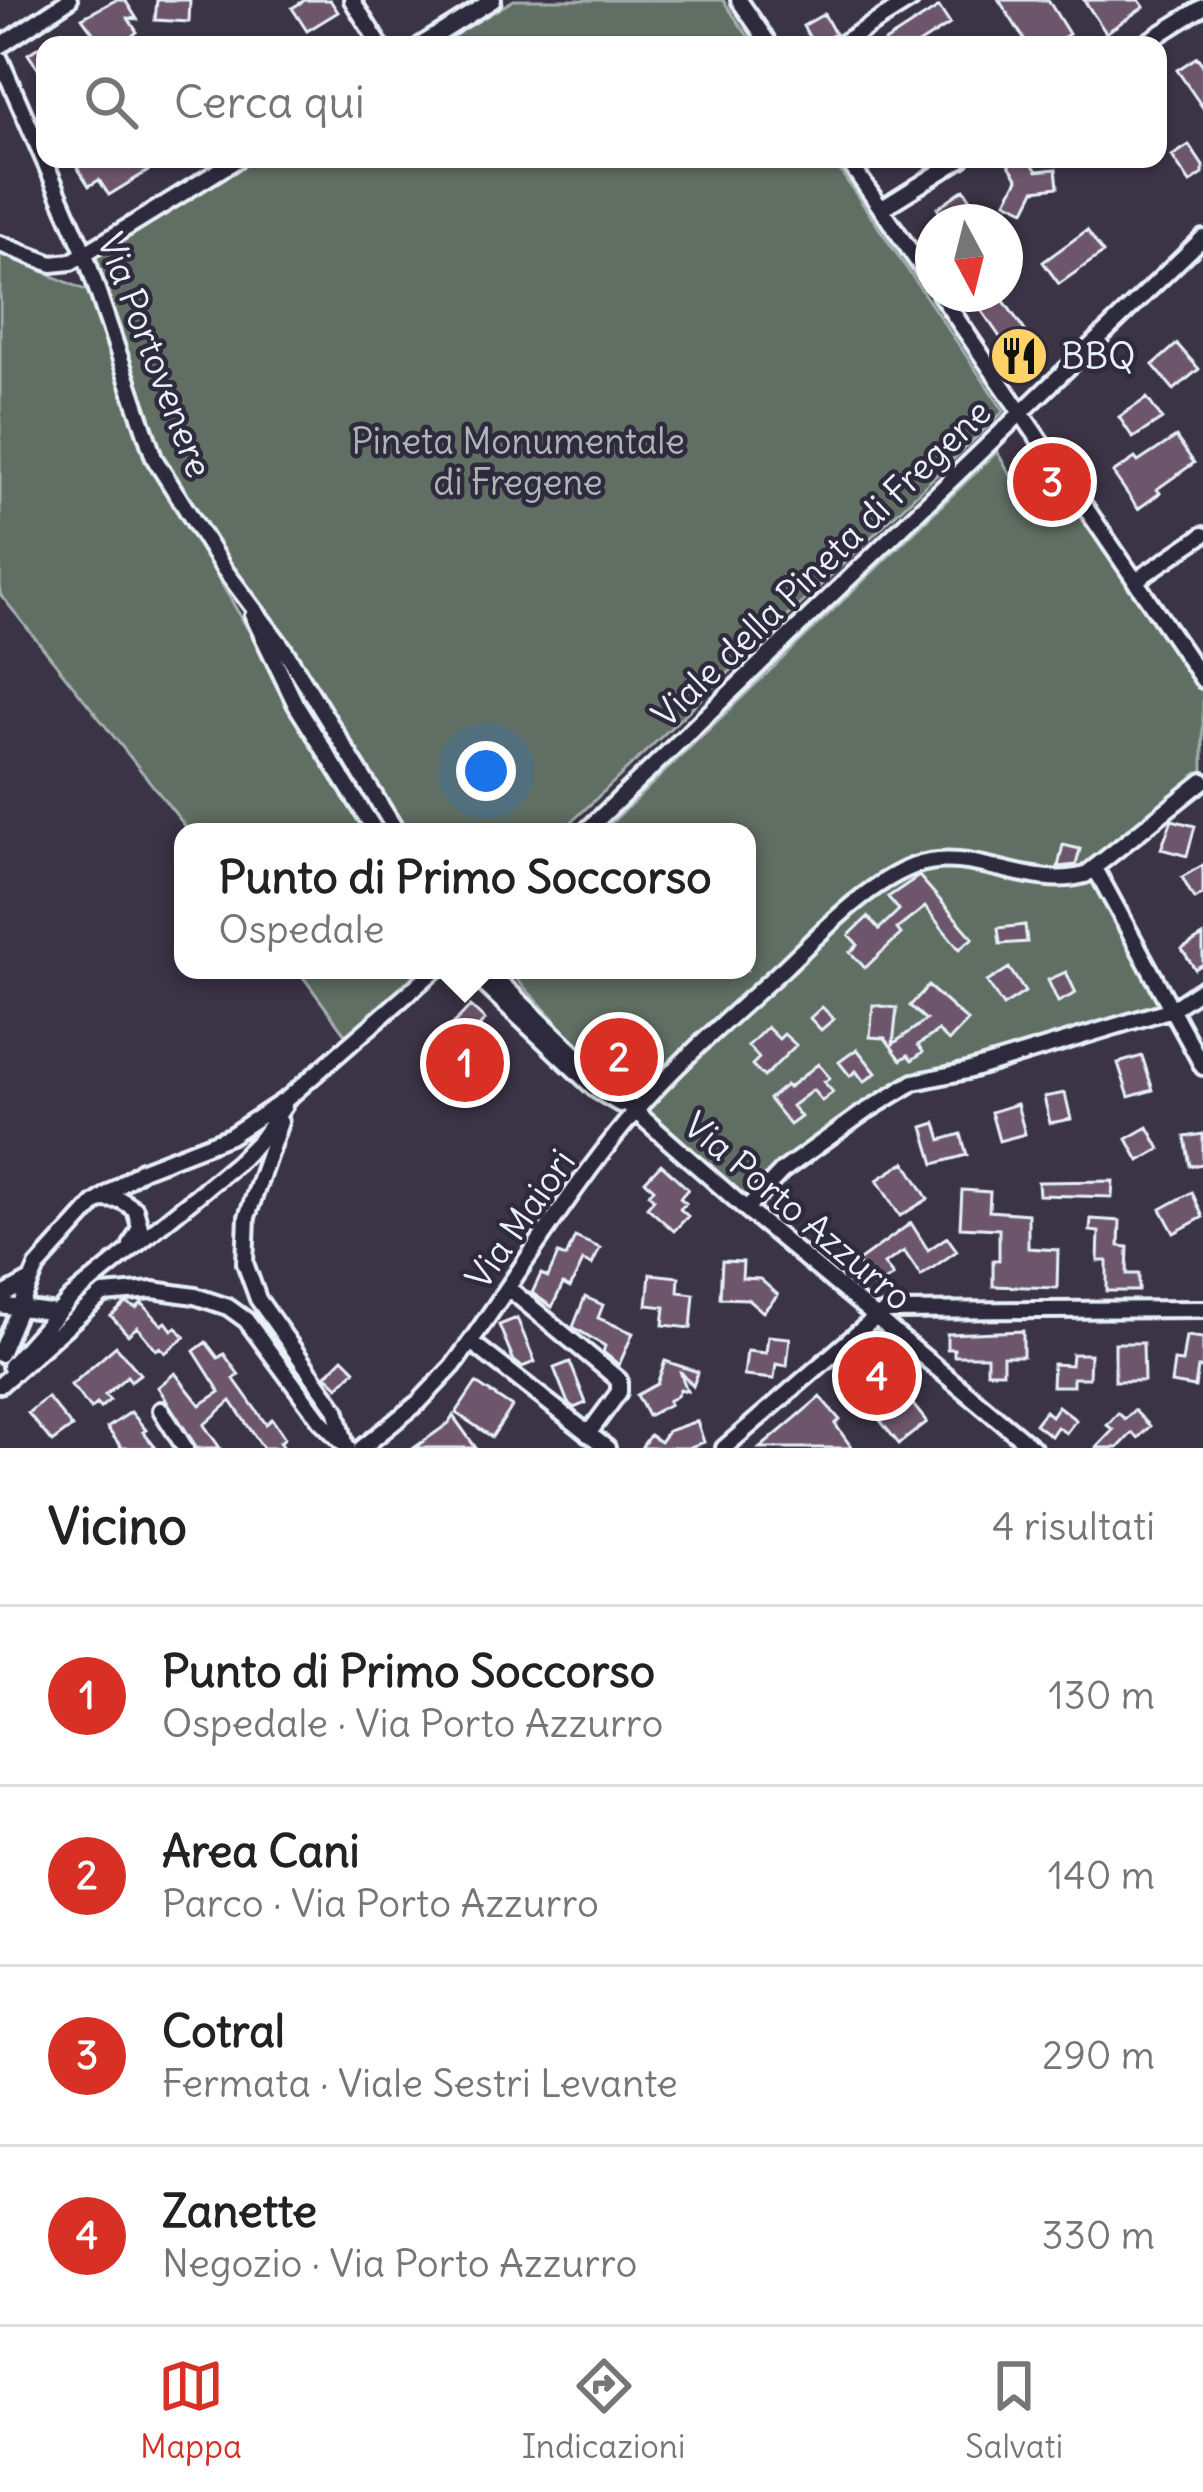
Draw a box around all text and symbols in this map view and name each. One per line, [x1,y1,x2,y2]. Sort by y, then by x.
search box [36,36,1167,168]
icon: search [78,69,144,135]
text: Cerca qui [174,74,365,130]
north arrow [915,204,1023,312]
street label: Via Portovenere [87,227,222,484]
restaurant icon: BBQ [988,325,1050,387]
place label: BBQ [1061,334,1135,379]
street label: Viale della Pineta di Fregene [643,390,1000,737]
park label: Pineta Monumentale di Fregene [351,419,685,505]
pin: 3 [1013,437,1091,527]
your location [456,741,516,801]
popup [174,823,756,979]
text: Punto di Primo Soccorso [218,849,712,905]
text: Ospedale [218,905,385,954]
pin: 2 [580,1012,658,1102]
pin: 1 [426,1018,504,1108]
street label: Via Porto Azzurro [674,1103,921,1320]
street label: Via Maiori [456,1141,585,1298]
pin: 4 [838,1331,916,1421]
text: Vicino [48,1494,187,1558]
text: 4 risultati [992,1502,1155,1551]
text: Punto di Primo Soccorso [162,1643,655,1699]
text: 1 [79,1671,95,1720]
text: 130 m [1048,1671,1155,1720]
text: Ospedale · Via Porto Azzurro [162,1699,663,1748]
text: Area Cani [162,1823,360,1879]
text: 2 [76,1851,98,1900]
text: 140 m [1048,1851,1155,1900]
text: Parco · Via Porto Azzurro [162,1879,599,1928]
text: Cotral [162,2003,285,2059]
text: 3 [76,2031,98,2080]
text: 290 m [1042,2031,1155,2080]
text: Fermata · Viale Sestri Levante [162,2059,678,2108]
text: Zanette [162,2183,317,2239]
text: 4 [76,2211,98,2260]
text: 330 m [1042,2211,1155,2260]
text: Negozio · Via Porto Azzurro [162,2239,638,2288]
tab: Mappa [140,2353,242,2467]
tab: Indicazioni [522,2353,685,2467]
tab: Salvati [965,2353,1063,2467]

